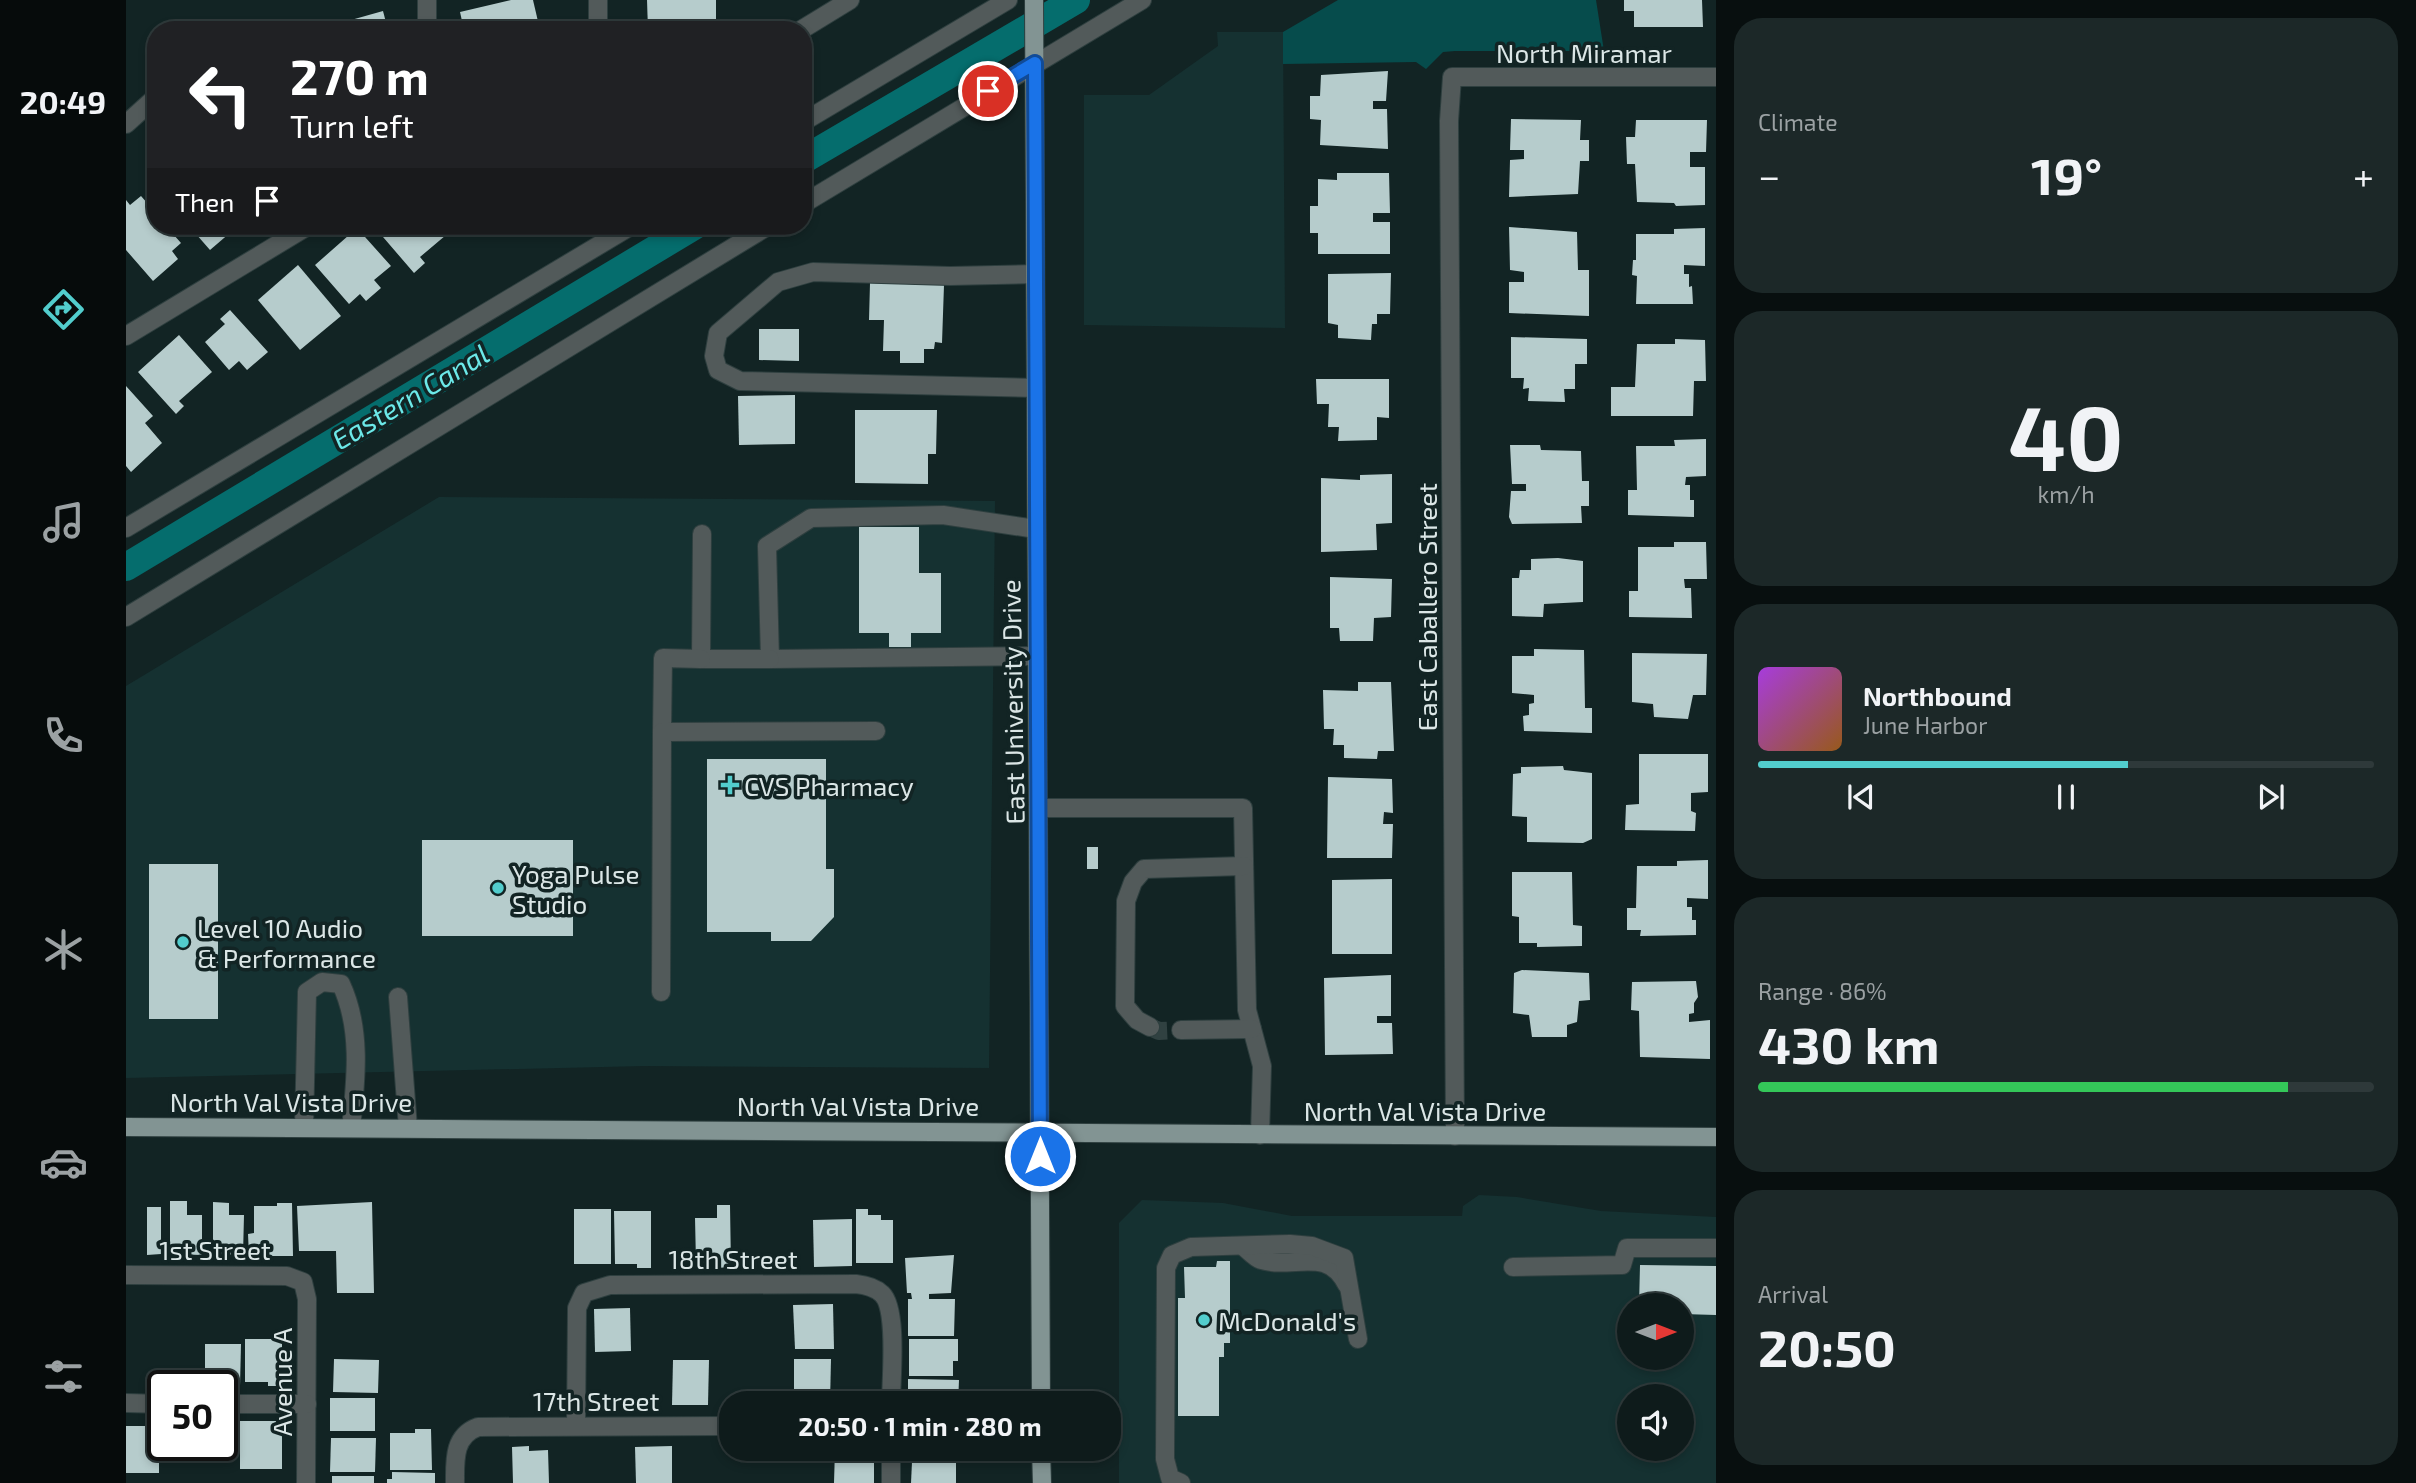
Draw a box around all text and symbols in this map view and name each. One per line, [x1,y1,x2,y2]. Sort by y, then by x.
street label: North Miramar [1496,37,1672,68]
text: 270 m [290,46,429,105]
icon: left [175,49,266,140]
pin [958,61,1018,121]
icon: arrive [969,72,1007,110]
text: 20:49 [20,82,106,120]
text: Turn left [290,106,414,144]
text: Climate [1758,108,1838,136]
text: 19° [2031,143,2102,205]
text: − [1758,152,1780,198]
text: + [2353,152,2374,198]
icon: arrive [248,182,286,220]
text: Then [175,186,234,217]
icon: directions [39,285,88,334]
water label: Eastern Canal [325,336,495,456]
text: 40 [2008,380,2124,489]
text: km/h [2037,480,2095,508]
street label: East Caballero Street [1411,483,1442,731]
icon: music [39,498,88,547]
street label: East University Drive [994,579,1030,825]
text: Northbound [1863,680,2012,711]
icon: phone [39,711,88,760]
text: June Harbor [1863,711,1987,739]
place label: CVS Pharmacy [744,770,914,801]
marker: CVS Pharmacy [722,777,738,793]
icon: previous [1842,778,1880,816]
icon: pause [2047,778,2085,816]
icon: next [2252,778,2290,816]
place label: Yoga Pulse Studio [512,858,639,919]
marker: Yoga Pulse Studio [490,880,506,896]
place label: Level 10 Audio & Performance [197,912,376,973]
icon: climate [39,925,88,974]
marker: Level 10 Audio & Performance [175,934,191,950]
text: Range · 86% [1758,977,1887,1005]
text: 430 km [1758,1012,1940,1074]
street label: North Val Vista Drive [170,1086,412,1117]
street label: North Val Vista Drive [737,1090,979,1121]
street label: North Val Vista Drive [1304,1095,1546,1126]
position arrow [1003,1119,1077,1193]
icon: car [39,1138,88,1187]
street label: 1st Street [159,1234,271,1265]
street label: 18th Street [668,1243,798,1274]
text: Arrival [1758,1280,1828,1308]
north arrow [1617,1293,1694,1370]
map controls [1617,1293,1694,1461]
place label: McDonald's [1218,1305,1356,1336]
marker: McDonald's [1196,1312,1212,1328]
text: 20:50 [1758,1315,1896,1377]
street label: Avenue A [266,1328,297,1436]
icon: filters [39,1352,88,1401]
speed limit sign: 50 [147,1370,238,1461]
button: sound [1617,1384,1694,1461]
street label: 17th Street [533,1385,659,1416]
text: 20:50 · 1 min · 280 m [798,1410,1042,1441]

